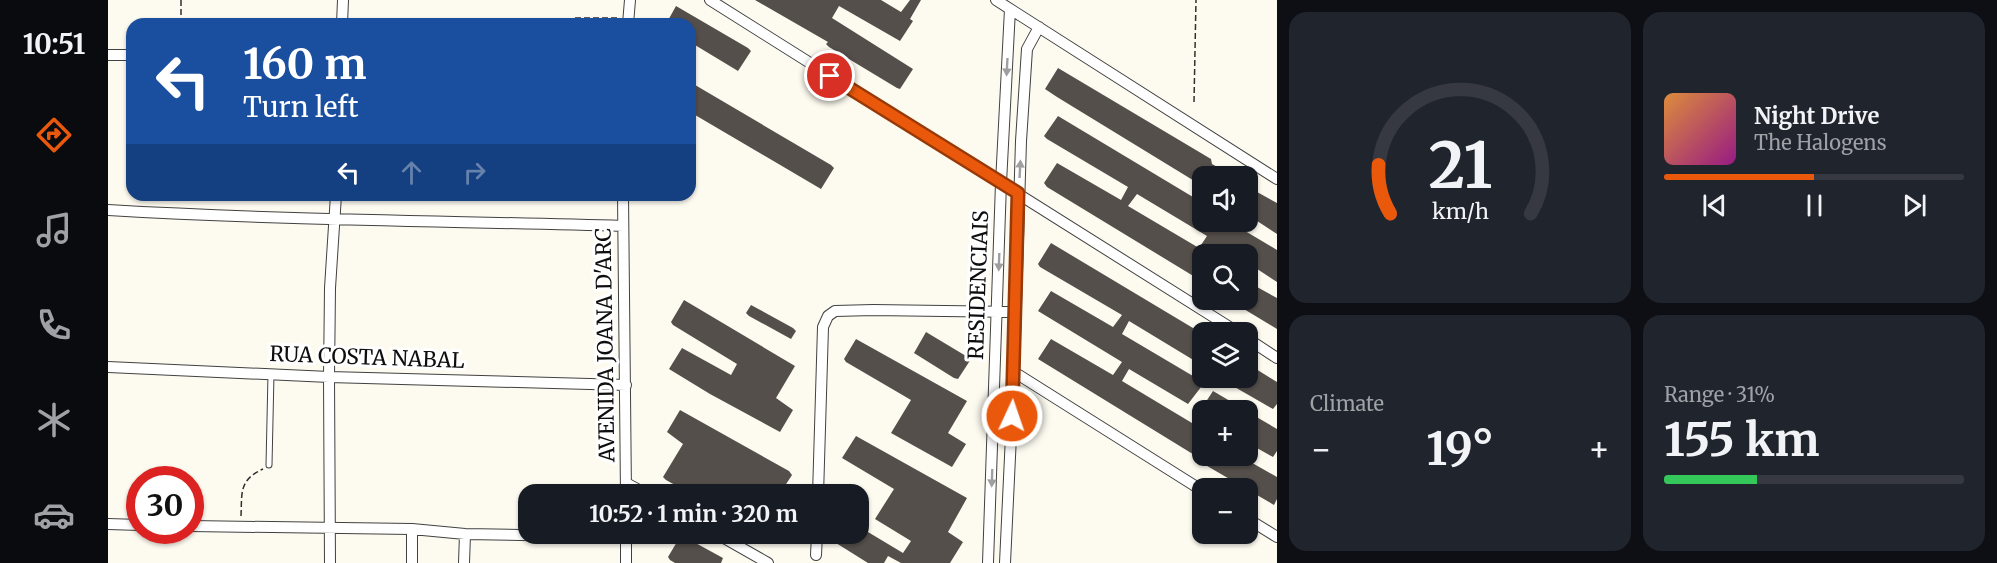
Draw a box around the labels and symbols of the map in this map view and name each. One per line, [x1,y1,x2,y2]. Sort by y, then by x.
pin [804,50,855,101]
one-way arrow [1003,58,1012,77]
one-way arrow [1015,159,1024,178]
street label: RESIDENCIAIS [962,210,994,360]
street label: AVENIDA JOANA D'ARC [589,228,621,463]
one-way arrow [994,253,1003,272]
street label: RUA COSTA NABAL [269,340,465,374]
position arrow [980,384,1044,448]
speed limit sign: 30 [126,466,204,544]
one-way arrow [987,469,997,488]

